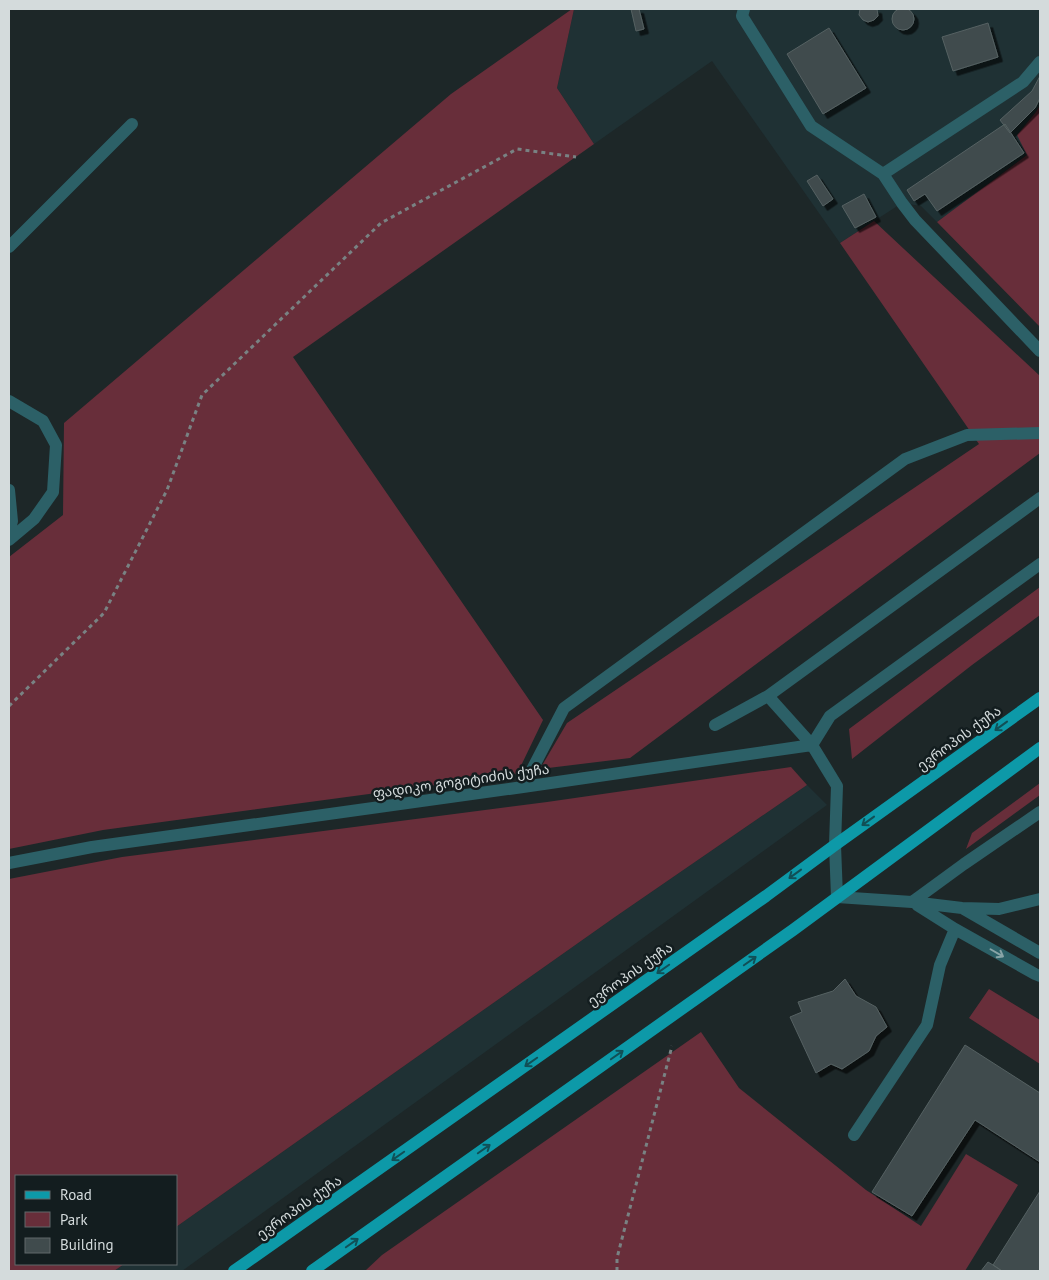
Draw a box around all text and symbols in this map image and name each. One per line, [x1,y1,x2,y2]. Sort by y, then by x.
street label: ევროპის ქუჩა [913,701,1005,775]
one-way arrow [994,721,1008,731]
street label: ფადიკო გოგიტიძის ქუჩა [372,760,550,802]
one-way arrow [861,816,875,826]
one-way arrow [788,869,802,879]
street label: ევროპის ქუჩა [584,938,676,1010]
one-way arrow [990,948,1005,958]
one-way arrow [742,956,756,966]
one-way arrow [656,964,670,974]
one-way arrow [610,1050,624,1060]
one-way arrow [524,1057,538,1067]
one-way arrow [477,1144,491,1154]
one-way arrow [391,1151,405,1161]
street label: ევროპის ქუჩა [253,1171,345,1243]
legend [15,1175,178,1265]
text: Road [60,1185,92,1204]
text: Park [60,1210,88,1229]
text: Building [60,1235,114,1254]
one-way arrow [345,1238,359,1248]

